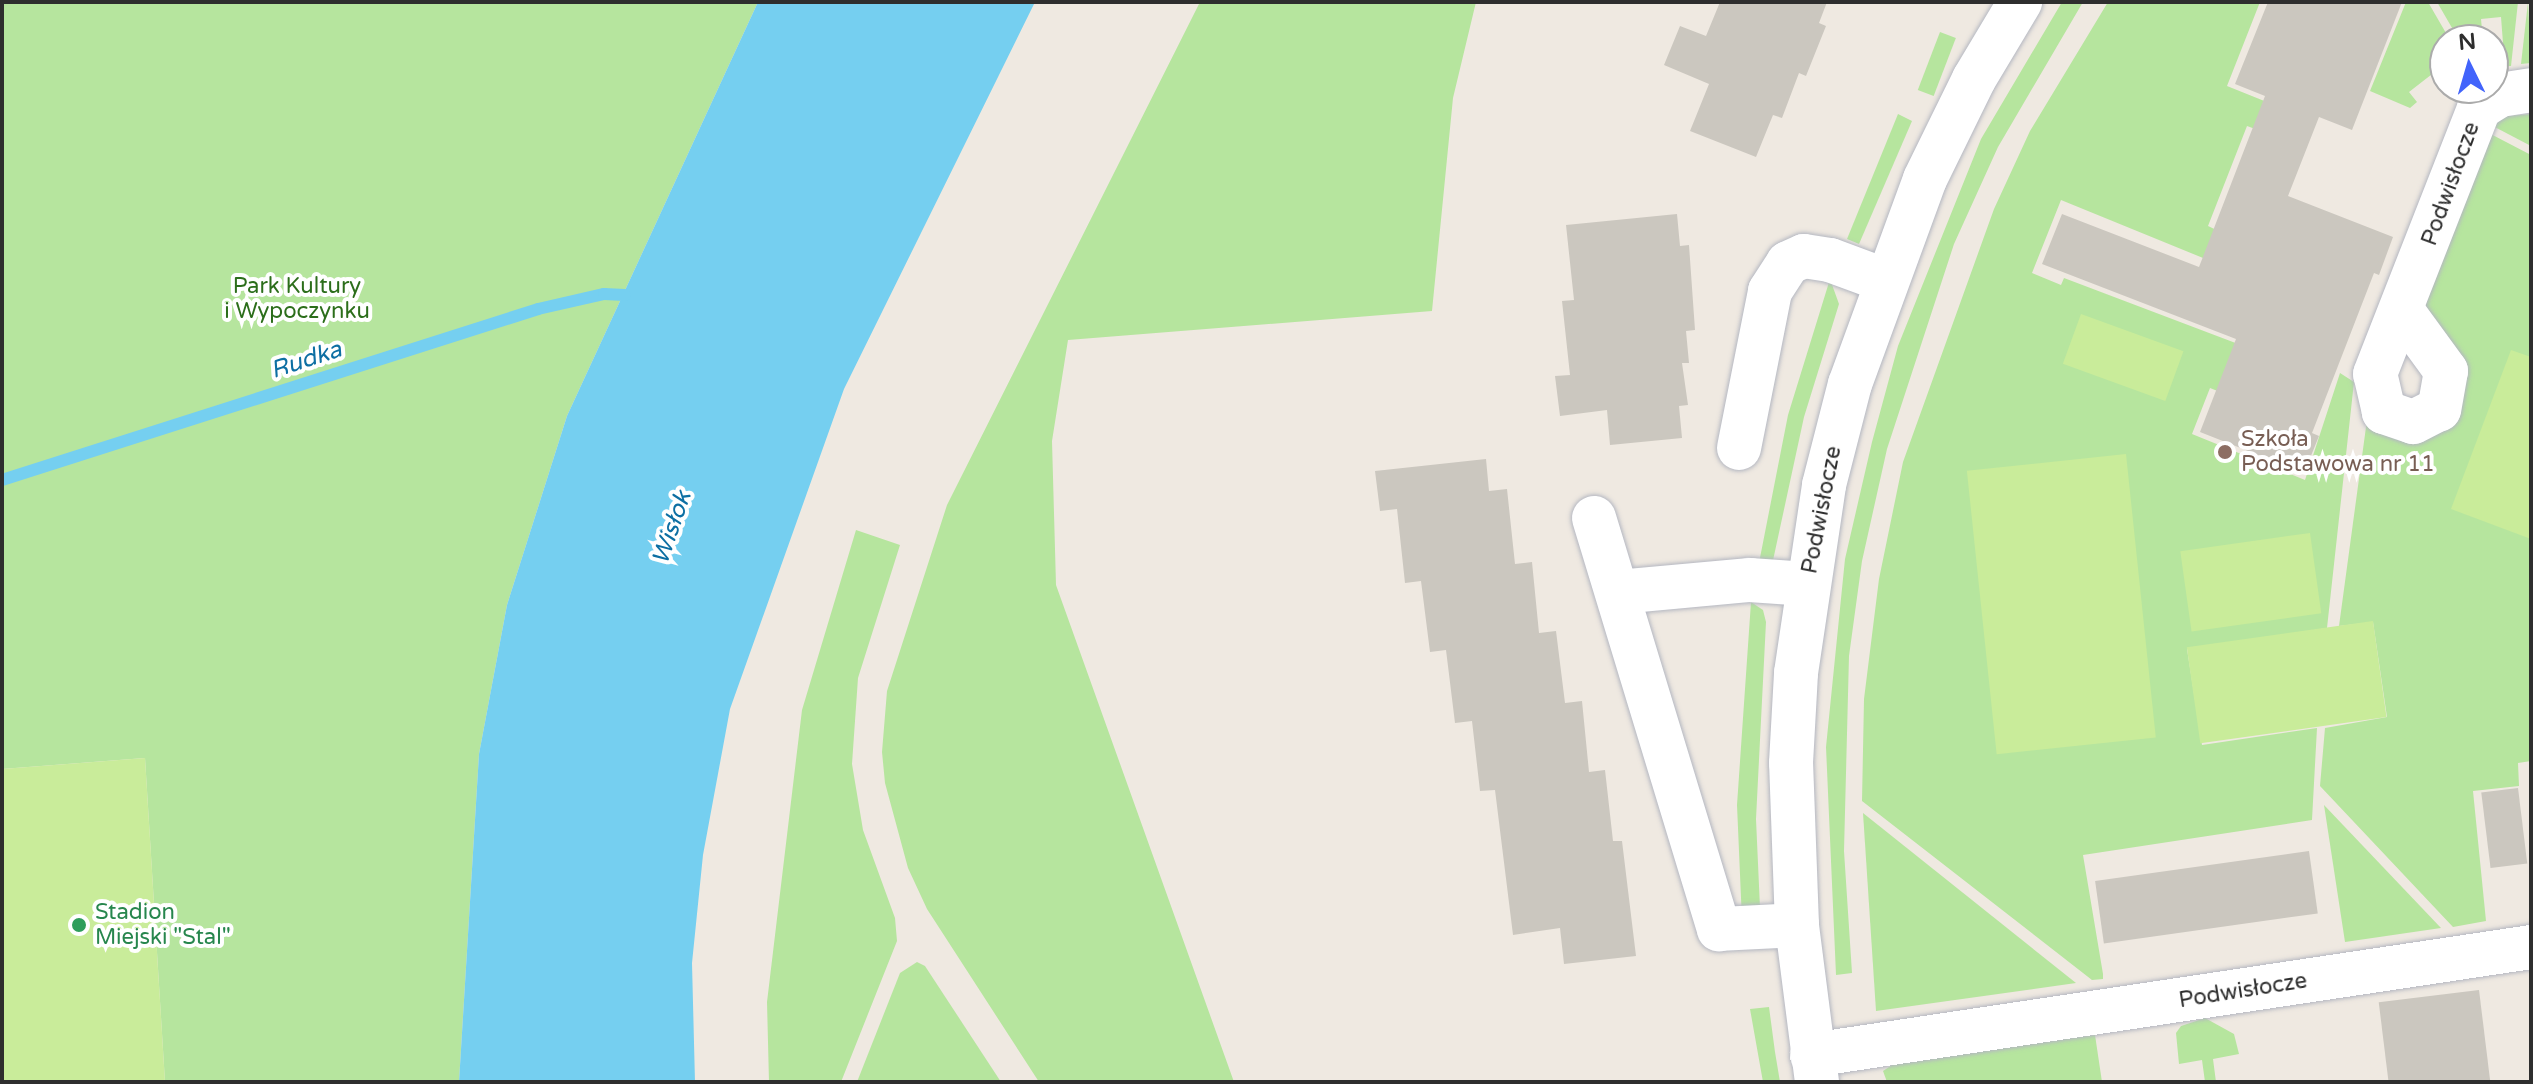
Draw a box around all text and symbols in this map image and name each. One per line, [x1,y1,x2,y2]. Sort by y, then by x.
north arrow [2429,24,2509,104]
text: N [2457,28,2477,56]
street label: Podwisłocze [2416,119,2486,249]
park label: Park Kultury i Wypoczynku [224,273,370,324]
water label: Rudka [267,335,345,385]
place label: Szkoła Podstawowa nr 11 [2241,426,2435,478]
marker: Szkoła Podstawowa nr 11 [2216,443,2234,461]
street label: Podwisłocze [1797,444,1847,576]
water label: Wisłok [646,488,698,568]
place label: Stadion Miejski "Stal" [95,899,231,950]
marker: Stadion Miejski "Stal" [70,916,88,934]
street label: Podwisłocze [2177,968,2309,1014]

